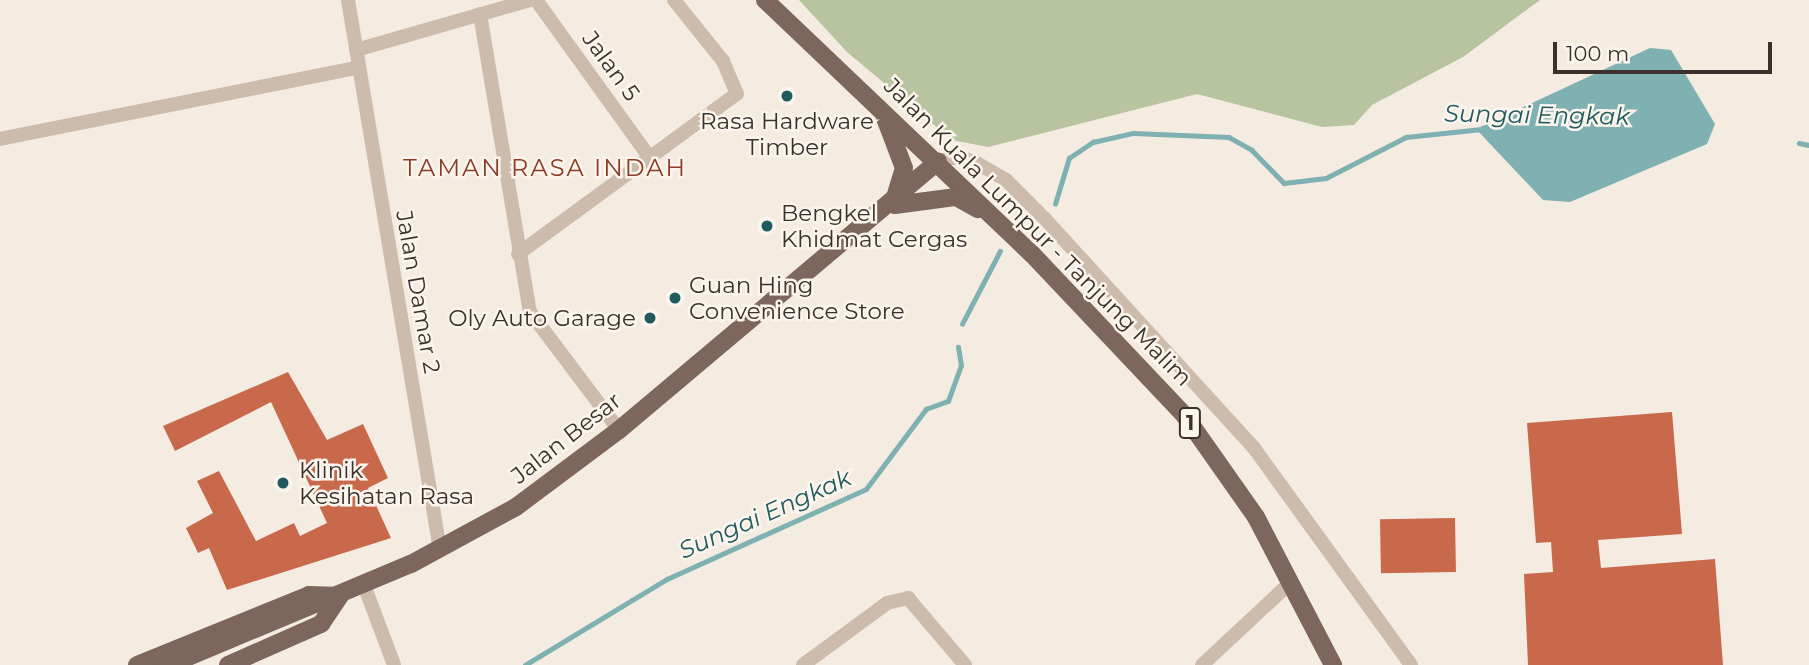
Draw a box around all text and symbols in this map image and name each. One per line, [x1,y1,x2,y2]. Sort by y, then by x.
street label: Jalan 5 [576,26,646,106]
scale bar [1557,28,1776,72]
text: 100 m [1566,41,1629,66]
street label: Jalan Kuala Lumpur - Tanjung Malim [878,72,1198,392]
marker: Rasa Hardware Timber [779,88,795,104]
water label: Sungai Engkak [1444,99,1630,131]
place label: Rasa Hardware Timber [700,107,874,161]
district label: TAMAN RASA INDAH [405,154,685,182]
place label: Bengkel Khidmat Cergas [781,199,967,253]
street label: Jalan Damar 2 [390,208,446,376]
marker: Bengkel Khidmat Cergas [759,218,775,234]
place label: Guan Hing Convenience Store [689,271,905,325]
marker: Guan Hing Convenience Store [667,290,683,306]
place label: Oly Auto Garage [448,304,636,332]
marker: Oly Auto Garage [642,310,658,326]
street label: Jalan Besar [506,387,626,489]
road number: 1 [1178,406,1202,440]
place label: Klinik Kesihatan Rasa [299,456,474,510]
water label: Sungai Engkak [674,463,856,565]
marker: Klinik Kesihatan Rasa [273,473,293,493]

